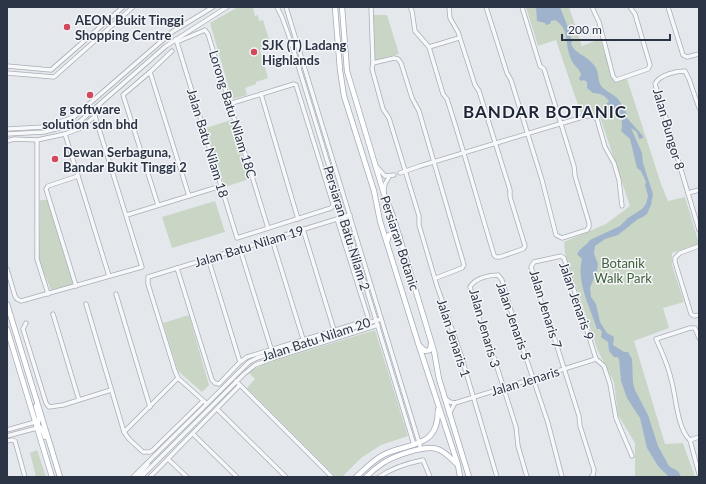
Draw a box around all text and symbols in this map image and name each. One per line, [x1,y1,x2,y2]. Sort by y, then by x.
place label: AEON Bukit Tinggi Shopping Centre [74,12,184,43]
scale bar [562,16,670,42]
marker: AEON Bukit Tinggi Shopping Centre [62,22,72,32]
text: 200 m [568,22,602,37]
place label: SJK (T) Ladang Highlands [262,37,347,68]
marker: SJK (T) Ladang Highlands [249,47,259,57]
street label: Lorong Batu Nilam 18C [206,48,260,180]
street label: Jalan Batu Nilam 18 [184,86,232,200]
street label: Jalan Bungor 8 [650,86,688,172]
marker: g software solution sdn bhd [85,90,95,100]
place label: g software solution sdn bhd [42,101,138,132]
district label: BANDAR BOTANIC [463,101,627,122]
place label: Dewan Serbaguna, Bandar Bukit Tinggi 2 [63,144,187,175]
marker: Dewan Serbaguna, Bandar Bukit Tinggi 2 [50,154,60,164]
street label: Persiaran Batu Nilam 2 [320,164,374,292]
street label: Persiaran Botanic [377,193,423,293]
street label: Jalan Batu Nilam 19 [192,222,306,270]
park label: Botanik Walk Park [594,255,652,286]
street label: Jalan Jenaris 9 [556,260,598,342]
street label: Jalan Jenaris 7 [526,268,566,351]
street label: Jalan Jenaris 5 [493,280,535,362]
street label: Jalan Jenaris 3 [466,287,504,369]
street label: Jalan Jenaris 1 [434,297,474,379]
street label: Jalan Batu Nilam 20 [260,314,373,364]
street label: Jalan Jenaris [489,363,562,399]

